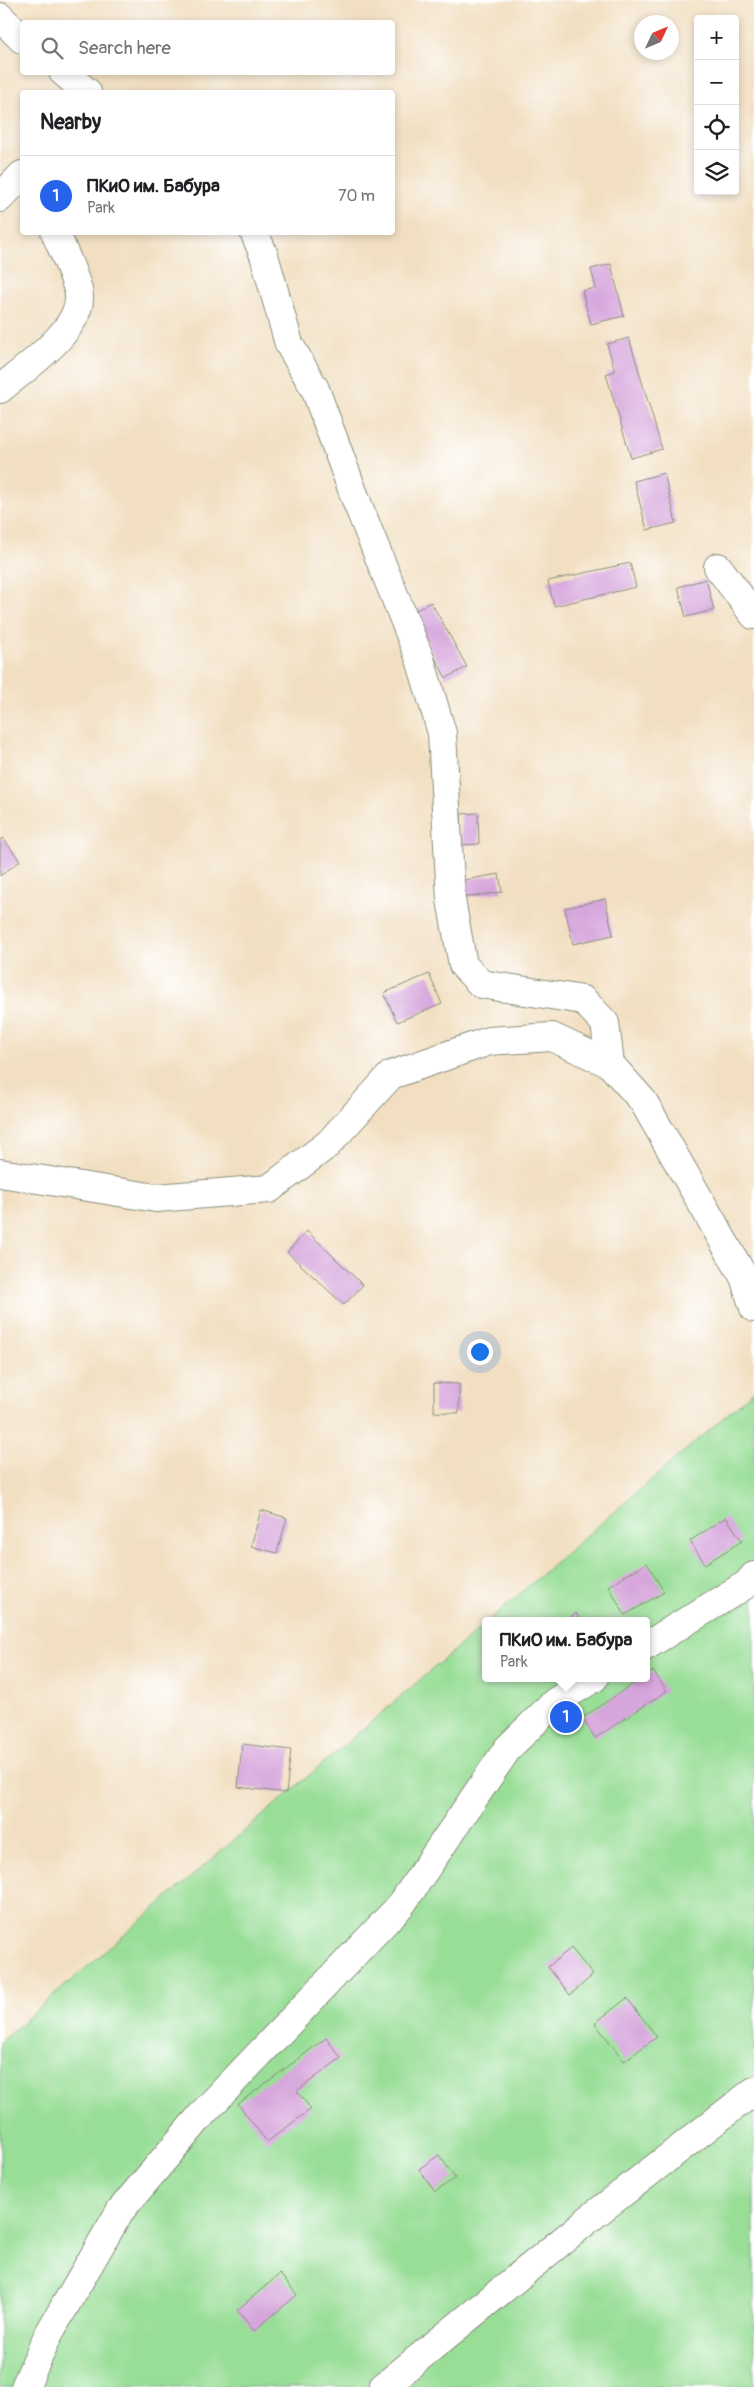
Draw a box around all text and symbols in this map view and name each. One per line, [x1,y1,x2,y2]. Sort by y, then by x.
north arrow [634,15,679,60]
map controls [694,15,739,195]
button: + [694,15,739,60]
search box [20,20,395,75]
icon: search [38,34,66,62]
text: Search here [78,36,171,60]
button: − [694,60,739,105]
button: locate [694,105,739,150]
text: Nearby [40,109,101,136]
button: layers [694,150,739,195]
text: ПКиО им. Бабура [87,174,220,198]
text: 1 [53,186,59,206]
text: 70 m [338,186,375,206]
text: Park [87,198,115,218]
your location [467,1339,493,1365]
popup [482,1617,650,1682]
text: ПКиО им. Бабура [500,1628,632,1652]
text: Park [500,1652,528,1672]
pin: 1 [550,1698,582,1736]

